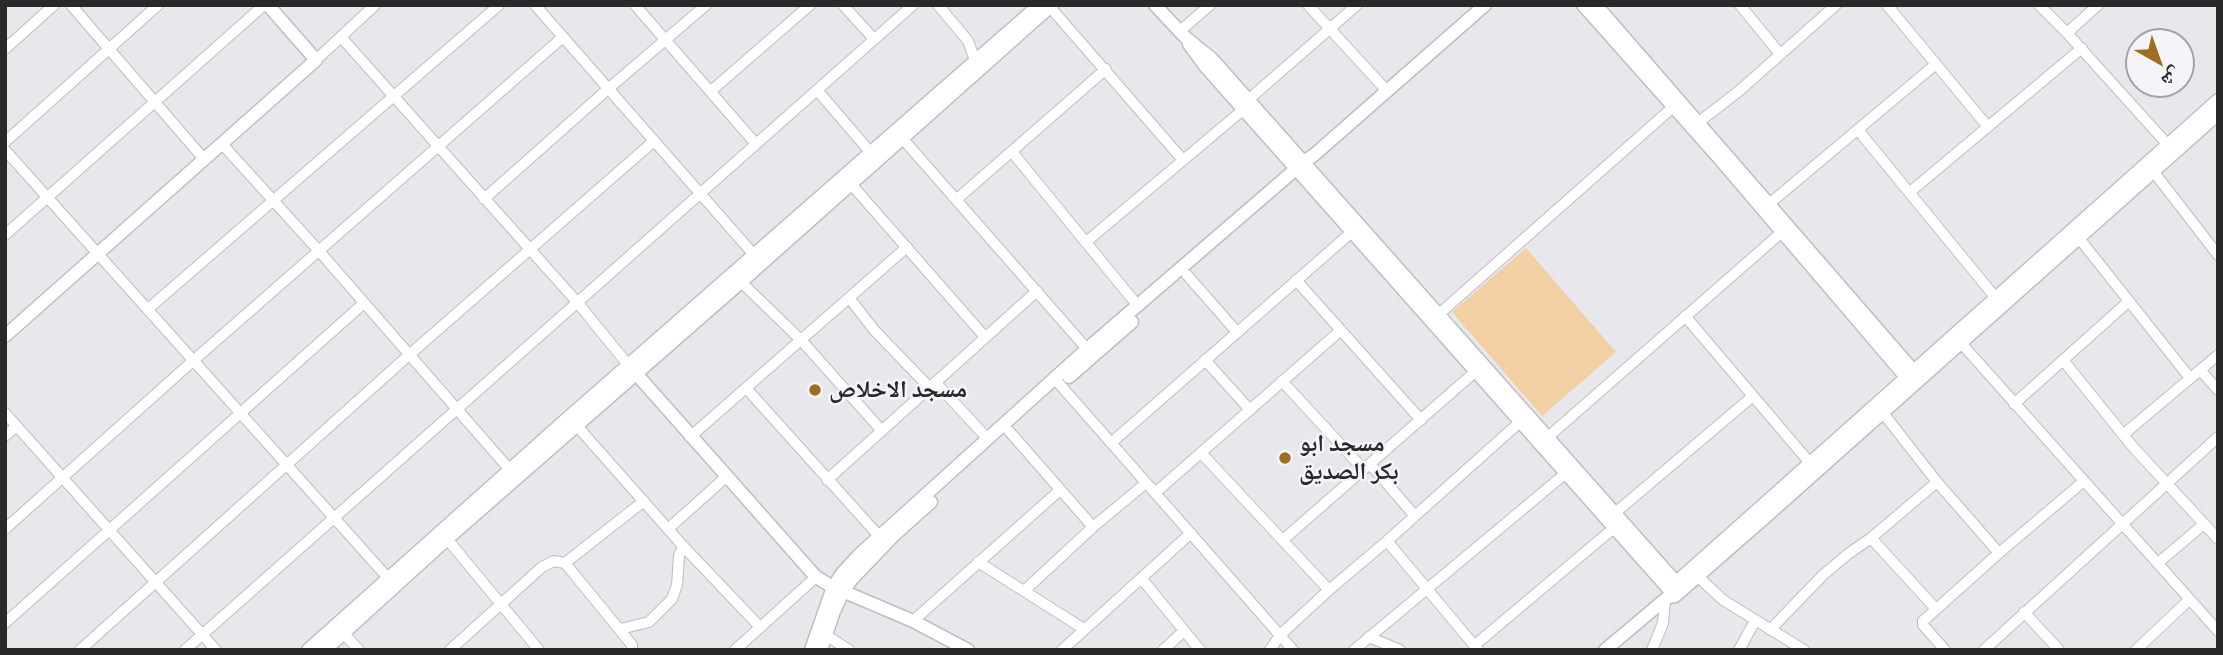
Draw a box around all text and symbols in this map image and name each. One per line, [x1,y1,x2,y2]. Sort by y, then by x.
north arrow [2125,28,2195,98]
text: ش [2157,62,2188,93]
place label: مسجد الاخلاص [829,376,967,404]
marker: مسجد الاخلاص [807,382,823,398]
place label: مسجد ابو بكر الصديق [1299,430,1399,486]
marker: مسجد ابو بكر الصديق [1277,450,1293,466]

